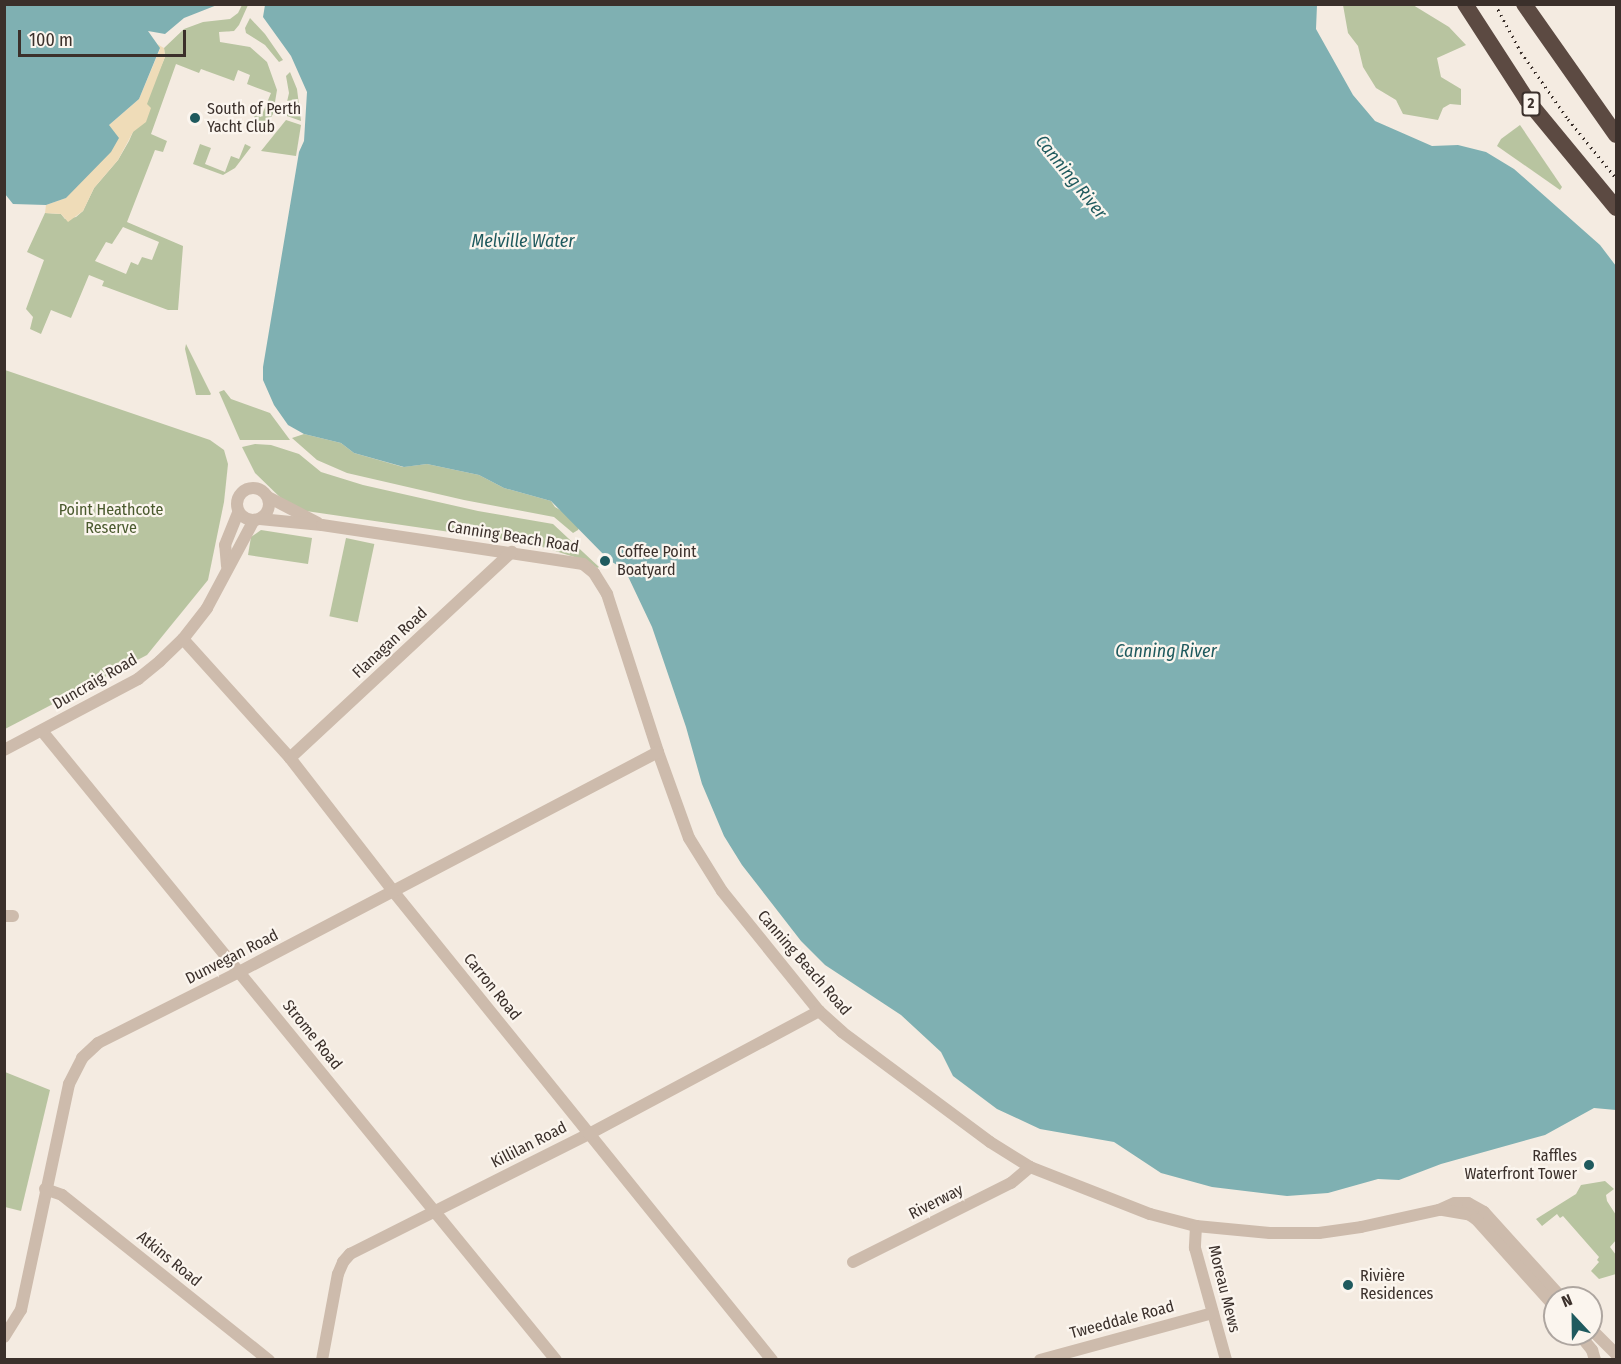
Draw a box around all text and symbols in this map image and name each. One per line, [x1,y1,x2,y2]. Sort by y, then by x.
scale bar [21,18,189,56]
text: 100 m [29,29,73,51]
road number: 2 [1520,92,1541,116]
place label: South of Perth Yacht Club [207,99,301,137]
marker: South of Perth Yacht Club [188,111,202,125]
water label: Canning River [1031,131,1111,223]
water label: Melville Water [471,230,575,252]
park label: Point Heathcote Reserve [59,500,163,538]
street label: Canning Beach Road [446,517,580,557]
place label: Coffee Point Boatyard [617,542,696,580]
marker: Coffee Point Boatyard [598,554,612,568]
street label: Flanagan Road [349,603,431,683]
water label: Canning River [1115,640,1217,662]
street label: Duncraig Road [49,650,141,714]
street label: Canning Beach Road [753,907,855,1019]
street label: Dunvegan Road [182,925,282,989]
street label: Carron Road [459,950,525,1024]
street label: Strome Road [278,996,346,1074]
street label: Killilan Road [488,1118,570,1172]
place label: Raffles Waterfront Tower [1464,1146,1577,1184]
marker: Raffles Waterfront Tower [1582,1158,1596,1172]
street label: Riverway [906,1180,966,1224]
street label: Atkins Road [133,1227,205,1291]
street label: Moreau Mews [1204,1243,1244,1335]
place label: Rivière Residences [1360,1266,1433,1304]
marker: Rivière Residences [1341,1278,1355,1292]
north arrow [1543,1286,1603,1346]
text: N [1559,1290,1575,1311]
street label: Tweeddale Road [1068,1297,1176,1343]

